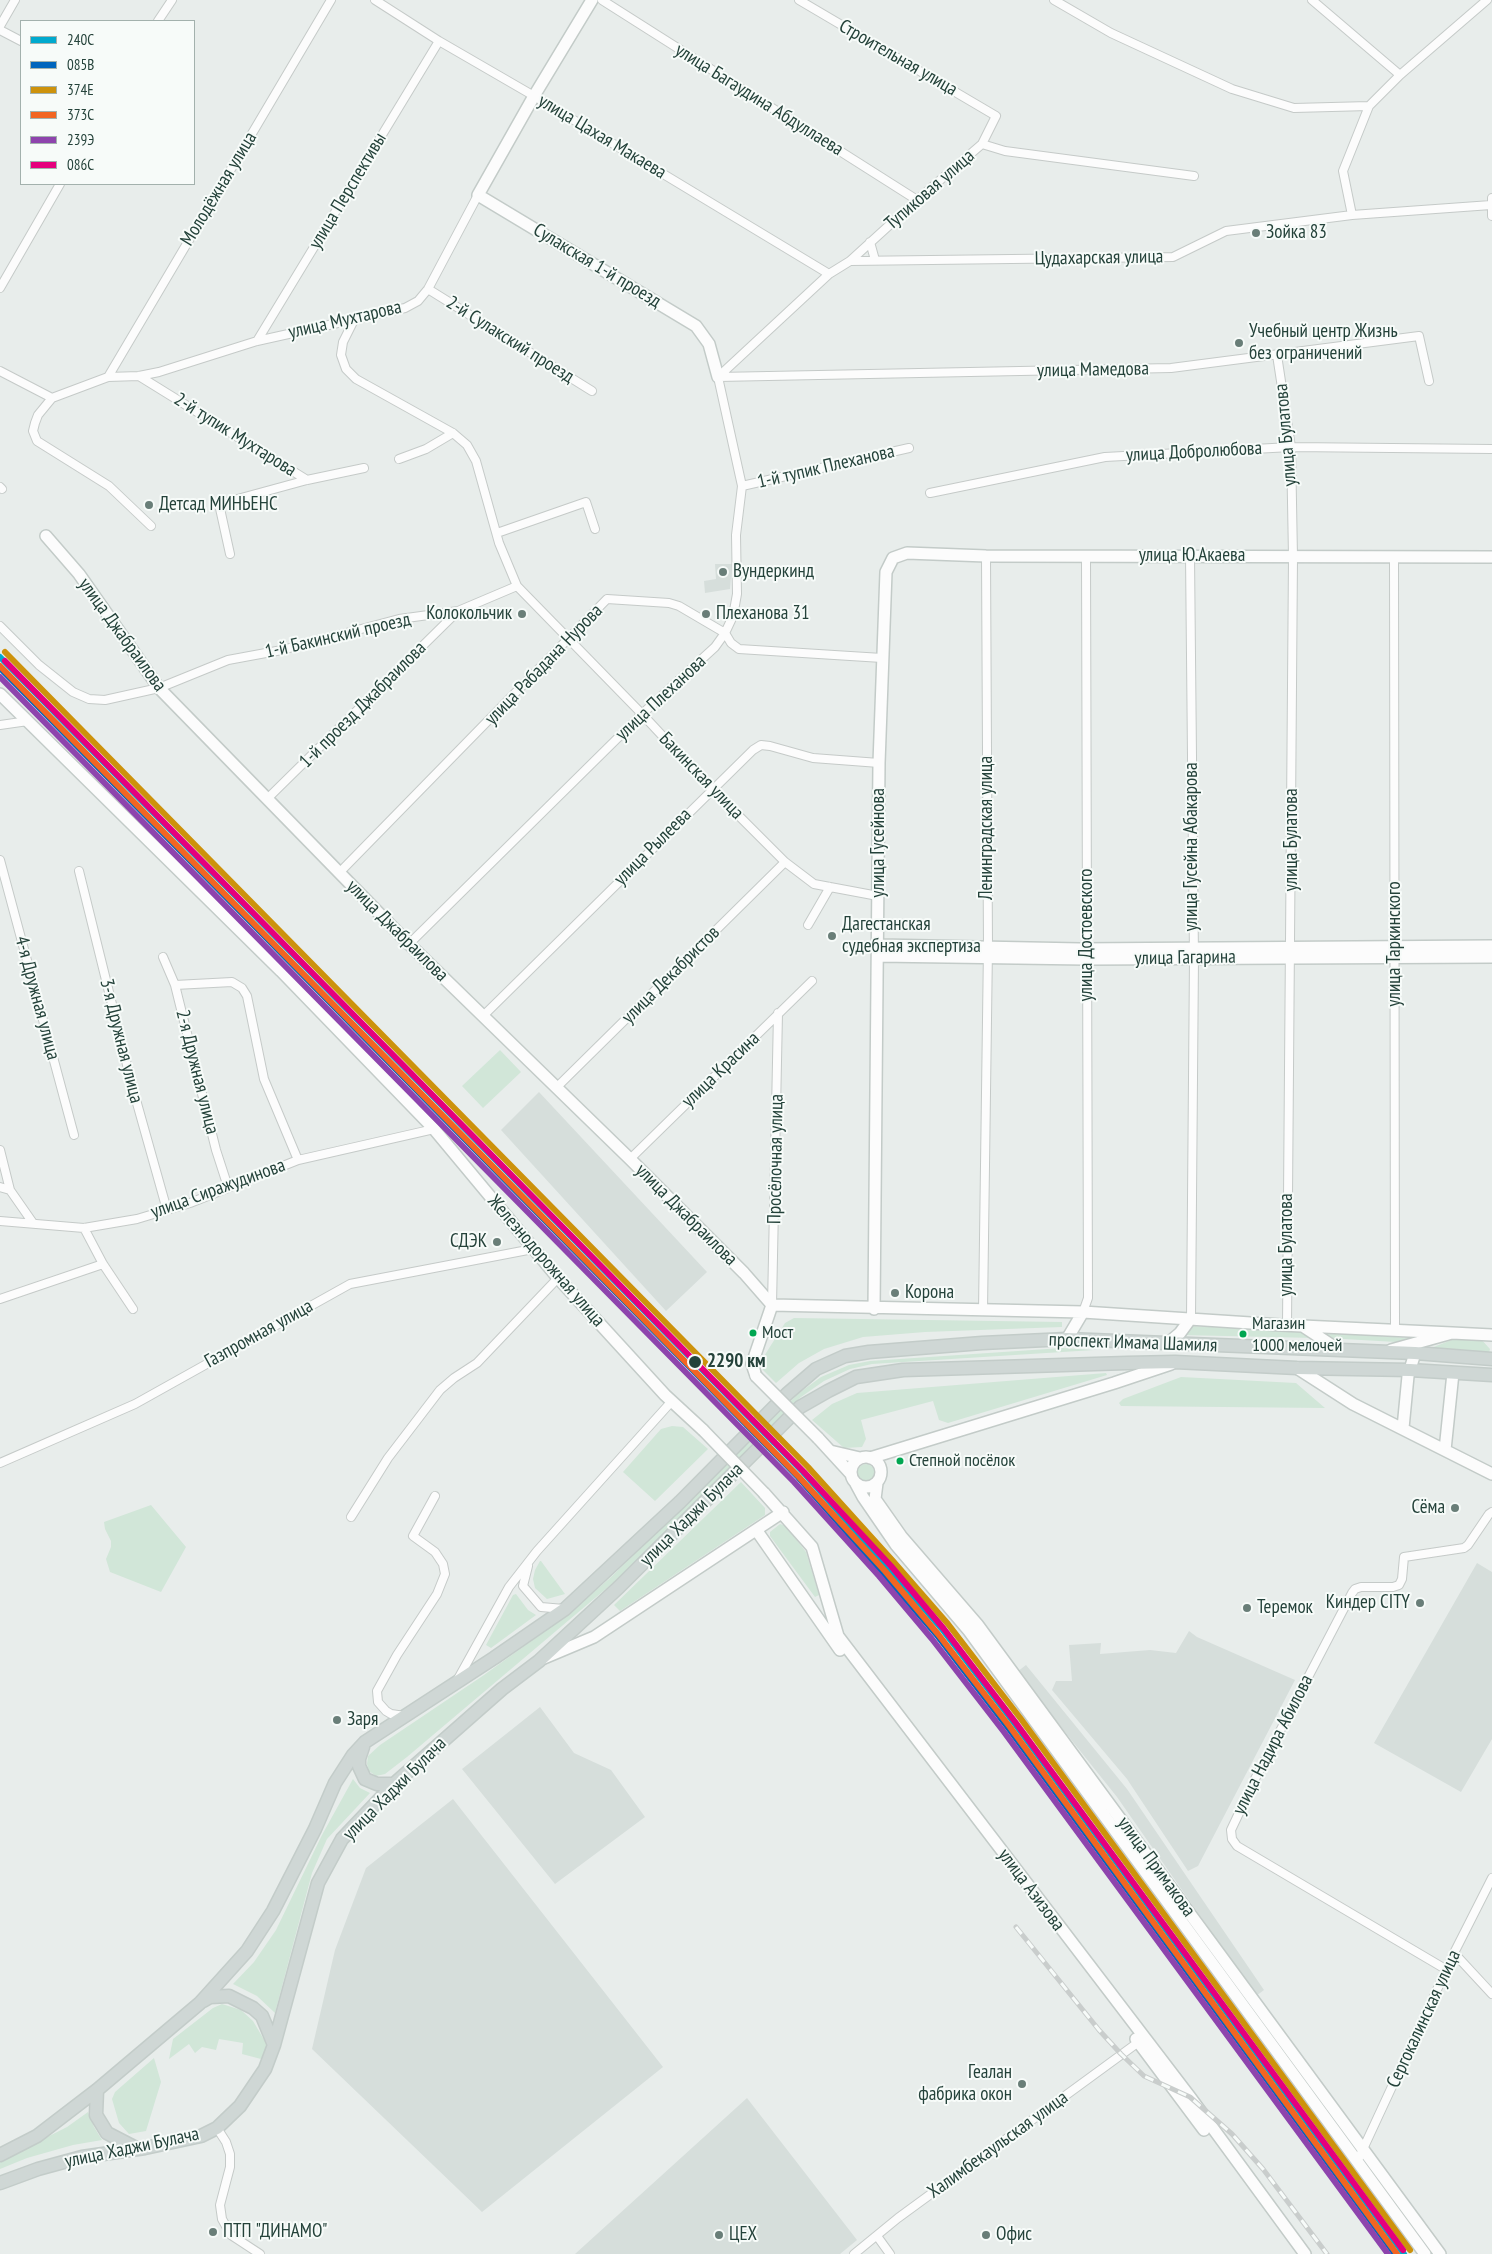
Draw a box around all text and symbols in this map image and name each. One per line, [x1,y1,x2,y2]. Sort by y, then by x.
street label: Строительная улица [835,15,961,101]
legend [20,20,195,185]
text: 240С [67,30,94,49]
street label: улица Багаудина Абдуллаева [671,39,847,161]
text: 085В [67,55,94,74]
text: 374Е [67,80,94,99]
street label: улица Цахая Макаева [534,90,670,184]
text: 373C [67,105,94,124]
street label: Молодёжная улица [176,128,262,250]
street label: улица Перспективы [304,129,392,253]
text: 239Э [67,130,94,149]
street label: Тупиковая улица [881,145,979,235]
text: 086С [67,155,94,174]
street label: Сулакская 1-й проезд [529,219,665,313]
place label: Зойка 83 [1266,222,1327,244]
marker: Зойка 83 [1250,227,1262,239]
street label: Цудахарская улица [1034,245,1164,271]
street label: 2-й Сулакский проезд [442,291,578,389]
street label: улица Мухтарова [286,296,404,344]
place label: Учебный центр Жизнь без ограничений [1249,321,1398,365]
marker: Учебный центр Жизнь без ограничений [1233,337,1245,349]
street label: улица Мамедова [1037,358,1149,382]
street label: улица Булатова [1270,383,1302,487]
street label: 2-й тупик Мухтарова [170,388,300,482]
street label: улица Добролюбова [1125,437,1263,467]
street label: 1-й тупик Плеханова [755,440,897,494]
place label: Детсад МИНЬЕНС [159,494,278,516]
marker: Детсад МИНЬЕНС [143,499,155,511]
street label: улица Ю.Акаева [1139,545,1245,567]
place label: Вундеркинд [733,561,814,583]
marker: Вундеркинд [717,566,729,578]
street label: улица Джабраилова [73,574,171,696]
street label: улица Рабадана Нурова [480,600,608,730]
place label: Колокольчик [426,603,512,625]
place label: Плеханова 31 [716,603,810,625]
street label: 1-й Бакинский проезд [263,608,413,664]
marker: Колокольчик [516,608,528,620]
marker: Плеханова 31 [700,608,712,620]
street label: 1-й проезд Джабраилова [295,637,431,773]
street label: улица Плеханова [611,650,711,746]
street label: Бакинская улица [654,728,748,824]
street label: Ленинградская улица [976,756,998,900]
street label: улица Гусейна Абакарова [1181,762,1203,932]
street label: улица Гусейнова [868,788,890,898]
street label: улица Булатова [1281,789,1303,891]
street label: улица Рылеева [610,804,696,890]
street label: улица Достоевского [1076,868,1098,1002]
street label: улица Джабраилова [341,875,453,987]
street label: улица Таркинского [1384,881,1406,1007]
place label: Дагестанская судебная экспертиза [842,914,981,958]
street label: улица Декабристов [617,921,725,1029]
marker: Дагестанская судебная экспертиза [826,930,838,942]
street label: 4-я Дружная улица [10,934,64,1062]
street label: улица Гагарина [1134,946,1236,970]
street label: 3-я Дружная улица [95,976,147,1106]
street label: 2-я Дружная улица [171,1007,223,1137]
street label: улица Красина [677,1027,765,1113]
street label: Просёлочная улица [763,1094,789,1224]
street label: улица Сиражудинова [148,1154,288,1224]
street label: улица Джабраилова [630,1159,742,1271]
street label: Железнодорожная улица [482,1190,610,1332]
street label: улица Булатова [1276,1194,1298,1296]
place label: СДЭК [450,1231,487,1253]
marker: СДЭК [491,1236,503,1248]
place label: Корона [905,1282,954,1304]
marker: Корона [889,1287,901,1299]
street label: Газпромная улица [201,1295,317,1373]
place label: Магазин 1000 мелочей [1252,1313,1342,1356]
place label: Мост [762,1322,793,1344]
marker: Мост [748,1328,758,1338]
street label: проспект Имама Шамиля [1048,1329,1218,1357]
marker: Магазин 1000 мелочей [1238,1329,1248,1339]
place label: 2290 км [707,1351,766,1373]
marker: 2290 км [687,1354,703,1370]
place label: Степной посёлок [909,1450,1015,1472]
marker: Степной посёлок [895,1456,905,1466]
street label: улица Хаджи Булача [636,1459,748,1571]
place label: Сёма [1411,1497,1445,1519]
marker: Сёма [1449,1502,1461,1514]
place label: Киндер CITY [1326,1592,1410,1614]
place label: Теремок [1257,1597,1313,1619]
marker: Киндер CITY [1414,1597,1426,1609]
marker: Теремок [1241,1602,1253,1614]
street label: улица Надира Абилова [1228,1671,1318,1819]
place label: Заря [347,1709,378,1731]
marker: Заря [331,1714,343,1726]
street label: улица Хаджи Булача [339,1733,451,1845]
street label: улица Примакова [1112,1813,1200,1921]
street label: улица Азизова [993,1844,1069,1936]
street label: Сергокалинская улица [1382,1947,1466,2091]
place label: Геалан фабрика окон [918,2062,1012,2106]
marker: Геалан фабрика окон [1016,2078,1028,2090]
street label: Халимбекаульская улица [923,2086,1073,2204]
street label: улица Хаджи Булача [63,2123,201,2173]
place label: ПТП "ДИНАМО" [223,2221,327,2243]
place label: ЦЕХ [729,2224,757,2246]
place label: Офис [996,2224,1032,2246]
marker: ПТП "ДИНАМО" [207,2226,219,2238]
marker: ЦЕХ [713,2229,725,2241]
marker: Офис [980,2229,992,2241]

